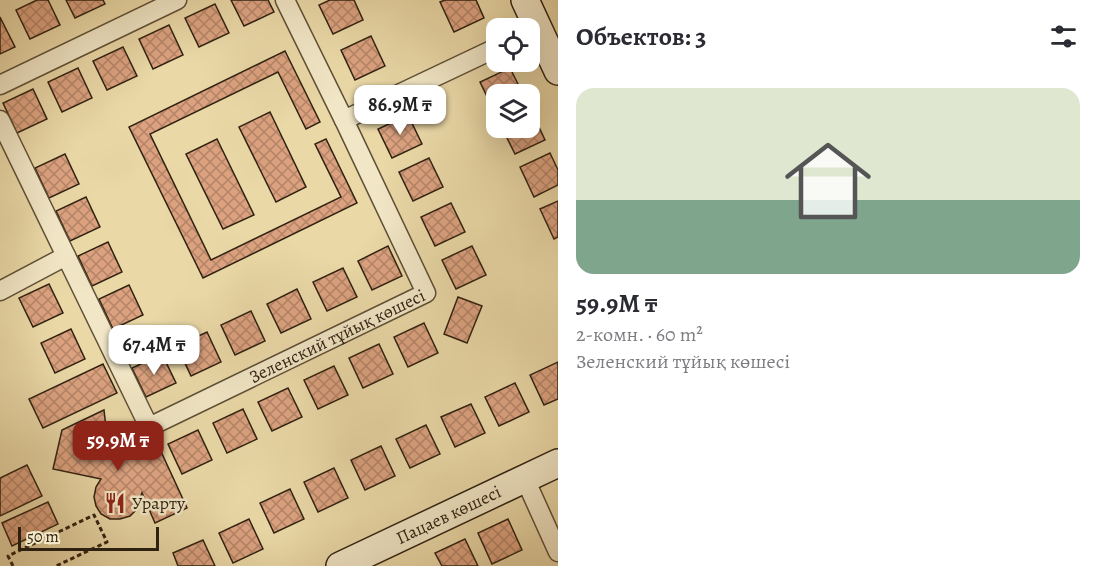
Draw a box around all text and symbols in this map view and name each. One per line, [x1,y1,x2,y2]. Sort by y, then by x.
map controls [486,18,540,138]
button: locate [486,18,540,72]
text: Объектов: 3 [576,19,706,54]
icon: filters [1047,20,1080,53]
button: layers [486,84,540,138]
pin: 86.9M ₸ [345,85,455,136]
text: 86.9M ₸ [368,91,432,118]
icon: home [774,127,882,235]
street label: Зеленский тұйық көшесі [245,283,429,389]
text: 59.9M ₸ [576,286,657,321]
text: 2-комн. · 60 m² [576,321,703,348]
pin: 67.4M ₸ [99,325,209,376]
text: 67.4M ₸ [123,331,185,358]
text: Зеленский тұйық көшесі [576,348,790,375]
pin: 59.9M ₸ [63,421,173,472]
text: 59.9M ₸ [87,427,149,454]
street label: Пацаев көшесі [392,480,505,550]
restaurant icon: Урарту [103,491,127,515]
place label: Урарту [132,491,186,515]
scale bar [18,524,159,552]
text: 50 m [27,526,59,548]

